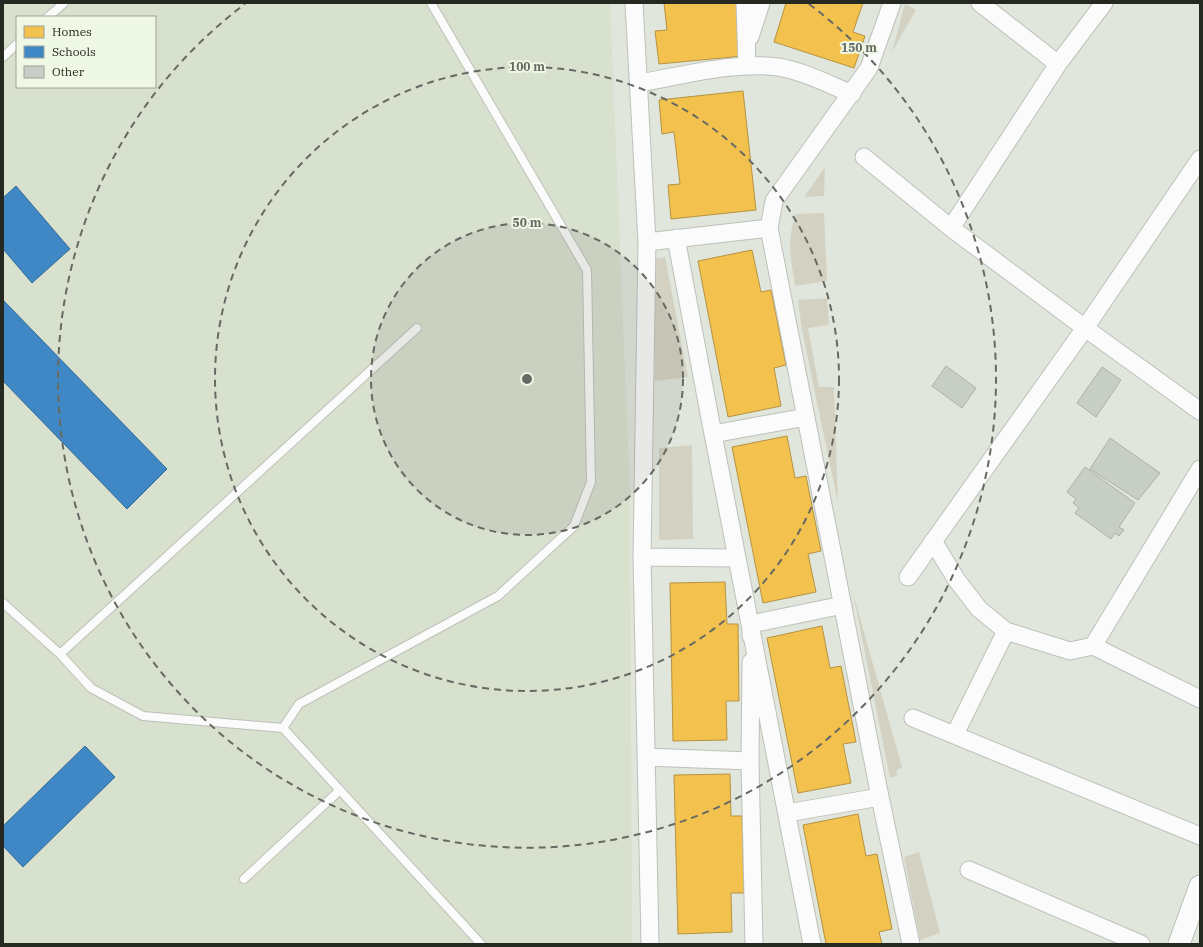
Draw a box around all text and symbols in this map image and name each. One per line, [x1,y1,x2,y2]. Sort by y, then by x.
legend [16,16,156,88]
text: Homes [52,24,92,39]
text: 150 m [841,40,877,55]
text: Schools [52,44,96,59]
text: 100 m [509,59,545,74]
text: Other [52,64,85,79]
text: 50 m [513,215,542,230]
centre of rings [520,372,534,386]

